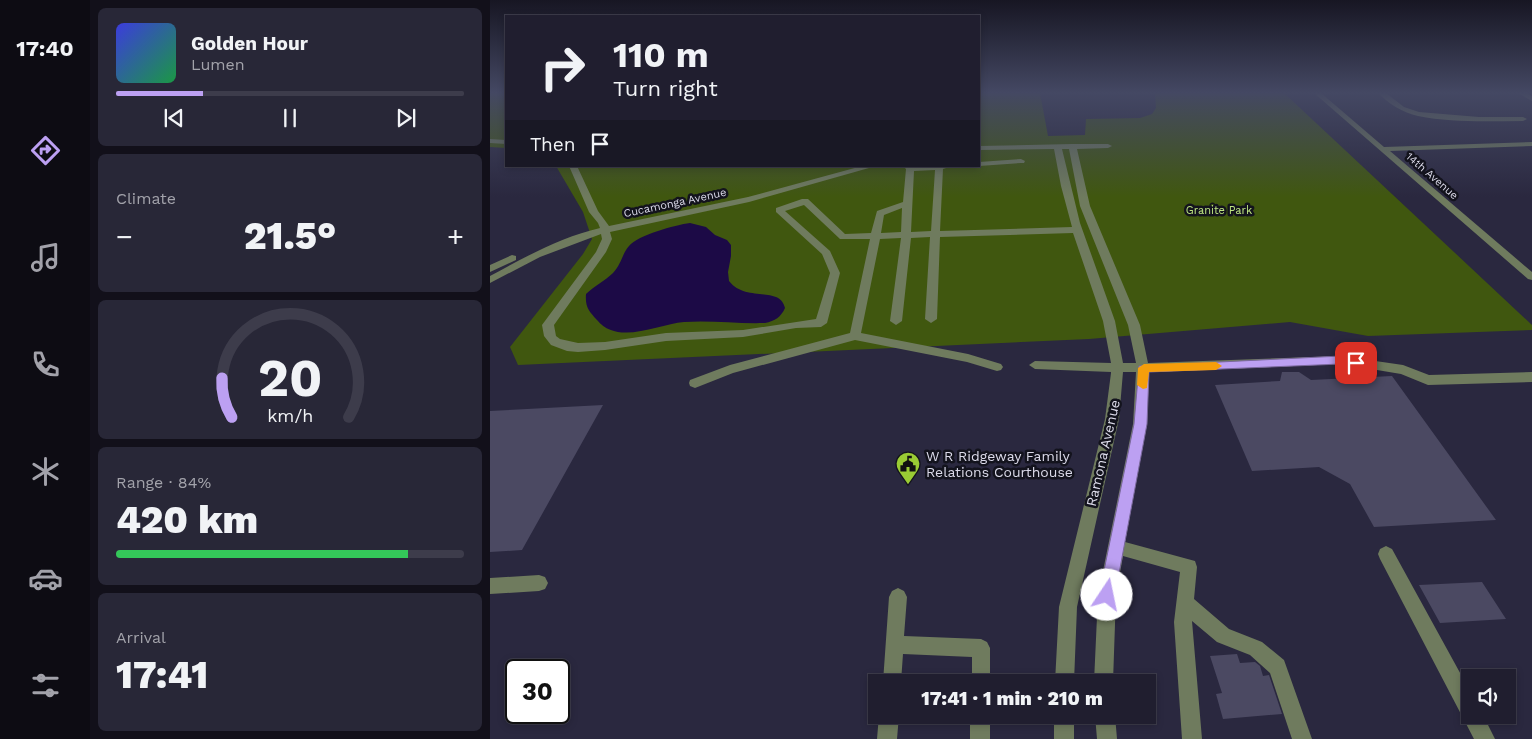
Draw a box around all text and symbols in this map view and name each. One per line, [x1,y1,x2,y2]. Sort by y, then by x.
text: Golden Hour [191,32,308,55]
text: 110 m [613,34,709,76]
icon: right [530,35,595,100]
text: 17:40 [16,36,74,61]
text: Lumen [191,55,245,74]
text: Turn right [613,76,718,101]
icon: previous [160,104,188,132]
icon: pause [276,104,304,132]
icon: next [392,104,420,132]
icon: arrive [586,130,614,158]
icon: directions [28,133,63,168]
text: Then [530,133,576,156]
street label: 14th Avenue [1403,150,1461,202]
street label: Cucamonga Avenue [622,186,728,220]
text: Climate [116,189,176,208]
park label: Granite Park [1186,204,1252,217]
text: 21.5° [244,214,336,258]
text: − [116,220,133,253]
text: + [447,220,464,253]
icon: music [28,240,63,275]
pin [1335,342,1377,384]
icon: phone [28,347,63,382]
text: 20 [258,348,322,409]
icon: arrive [1342,349,1370,377]
street label: Ramona Avenue [1083,398,1123,508]
text: km/h [267,405,313,426]
place label: W R Ridgeway Family Relations Courthouse [926,448,1073,480]
public building icon: W R Ridgeway Family Relations Courthouse [895,451,921,485]
icon: climate [28,454,63,489]
text: Range · 84% [116,473,211,492]
text: 420 km [116,498,258,542]
icon: car [28,561,63,596]
position arrow [1080,568,1132,620]
text: Arrival [116,628,166,647]
text: 17:41 [116,653,208,697]
speed limit sign: 30 [505,659,570,724]
icon: filters [28,668,63,703]
map controls [1461,669,1516,724]
button: sound [1461,669,1516,724]
text: 17:41 · 1 min · 210 m [921,687,1103,710]

